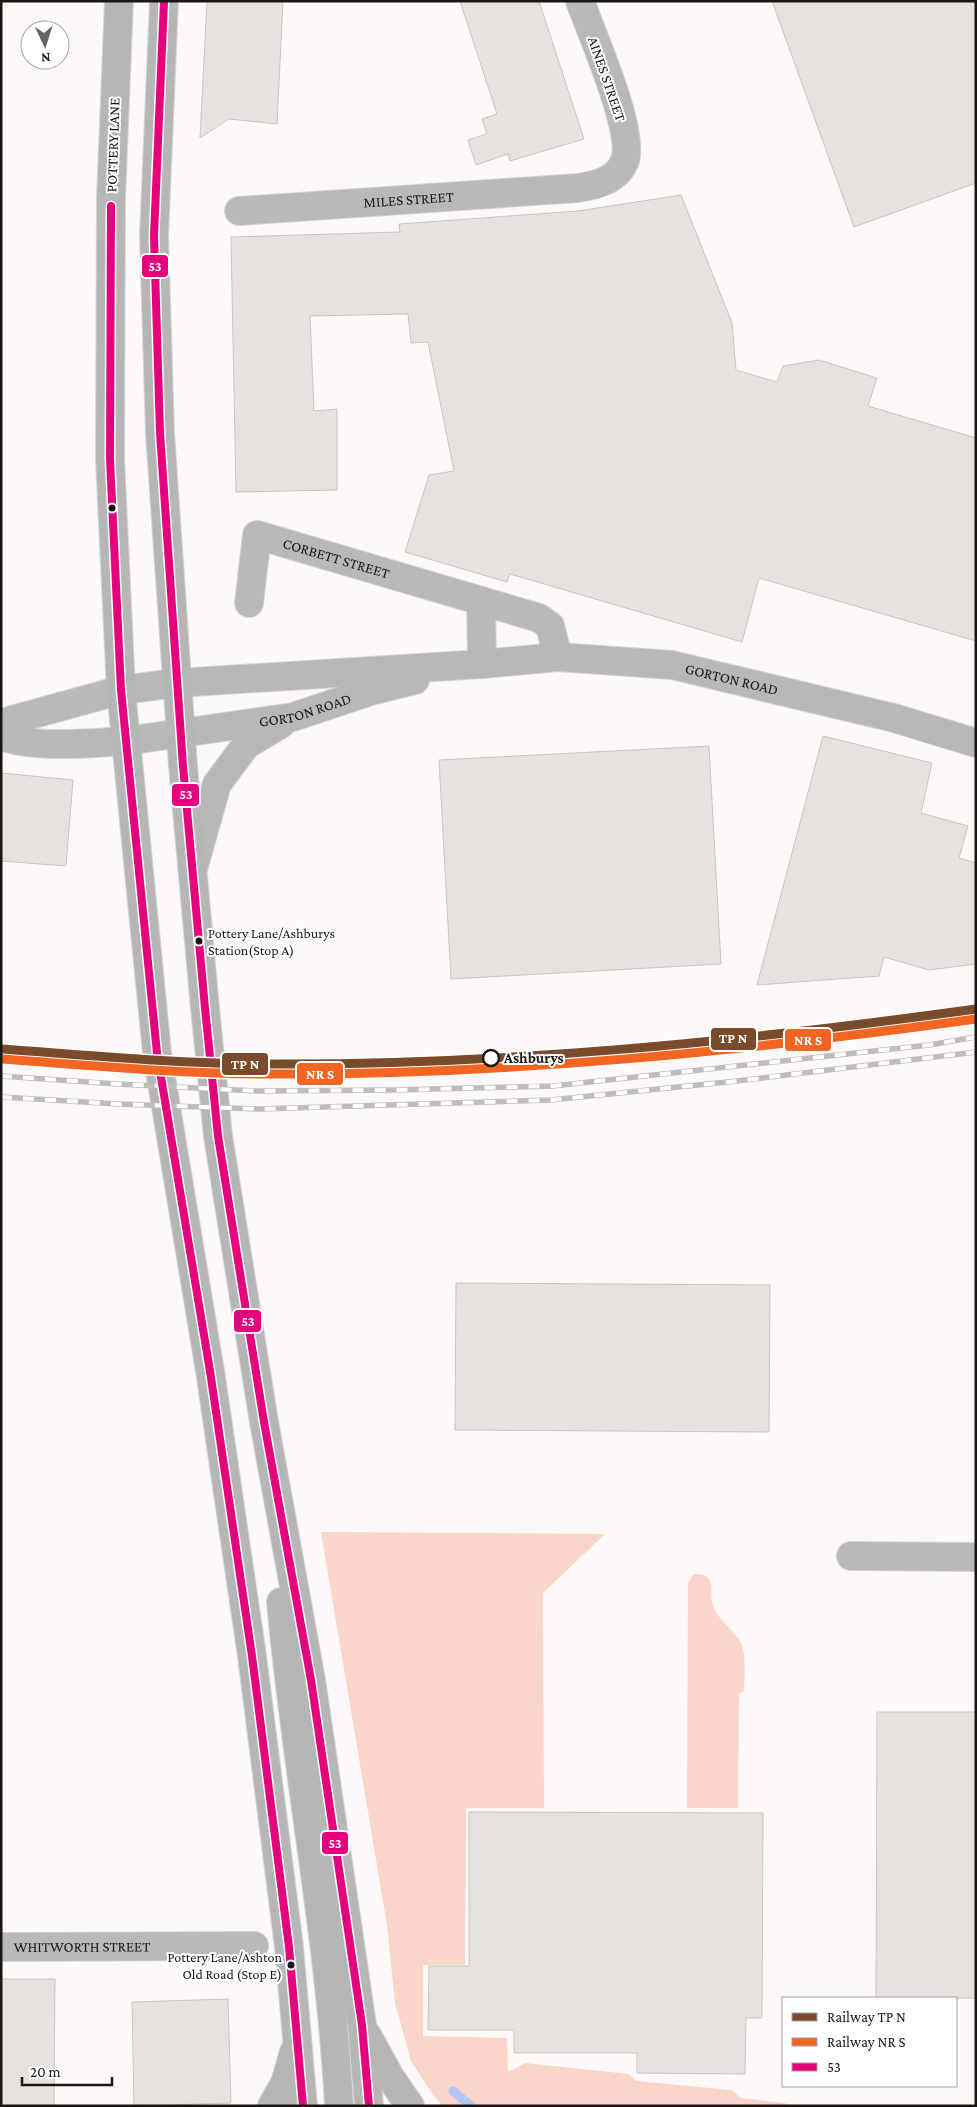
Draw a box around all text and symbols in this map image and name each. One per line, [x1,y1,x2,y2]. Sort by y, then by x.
north arrow [20,20,70,70]
street label: AINES STREET [585,34,629,124]
text: N [40,50,51,66]
street label: POTTERY LANE [103,97,123,193]
street label: MILES STREET [363,188,454,211]
line badge: 53 [141,254,169,278]
text: 53 [148,258,162,274]
unlabelled marker [107,503,117,513]
street label: CORBETT STREET [281,535,391,582]
street label: GORTON ROAD [684,660,780,698]
street label: GORTON ROAD [258,690,353,730]
line badge: 53 [171,783,200,807]
text: 53 [179,786,193,802]
place label: Pottery Lane/Ashburys Station(Stop A) [208,925,335,959]
marker: Pottery Lane/Ashburys Station(Stop A) [194,936,204,946]
line badge: TP N [710,1027,757,1051]
line badge: NR S [784,1028,832,1052]
text: TP N [719,1030,748,1046]
text: NR S [794,1032,822,1048]
marker: Ashburys [482,1049,500,1067]
place label: Ashburys [503,1050,564,1066]
line badge: TP N [221,1052,269,1076]
text: TP N [231,1056,260,1072]
line badge: NR S [296,1062,344,1086]
text: NR S [306,1066,334,1082]
line badge: 53 [233,1309,262,1333]
text: 53 [241,1313,255,1329]
line badge: 53 [321,1831,349,1855]
text: 53 [328,1835,342,1851]
street label: WHITWORTH STREET [14,1938,150,1955]
place label: Pottery Lane/Ashton Old Road (Stop E) [167,1949,282,1983]
marker: Pottery Lane/Ashton Old Road (Stop E) [286,1960,296,1970]
legend [782,1997,957,2087]
text: Railway TP N [827,2009,906,2026]
text: Railway NR S [827,2034,906,2051]
scale bar [22,2054,112,2086]
text: 53 [827,2059,841,2075]
text: 20 m [30,2064,61,2080]

